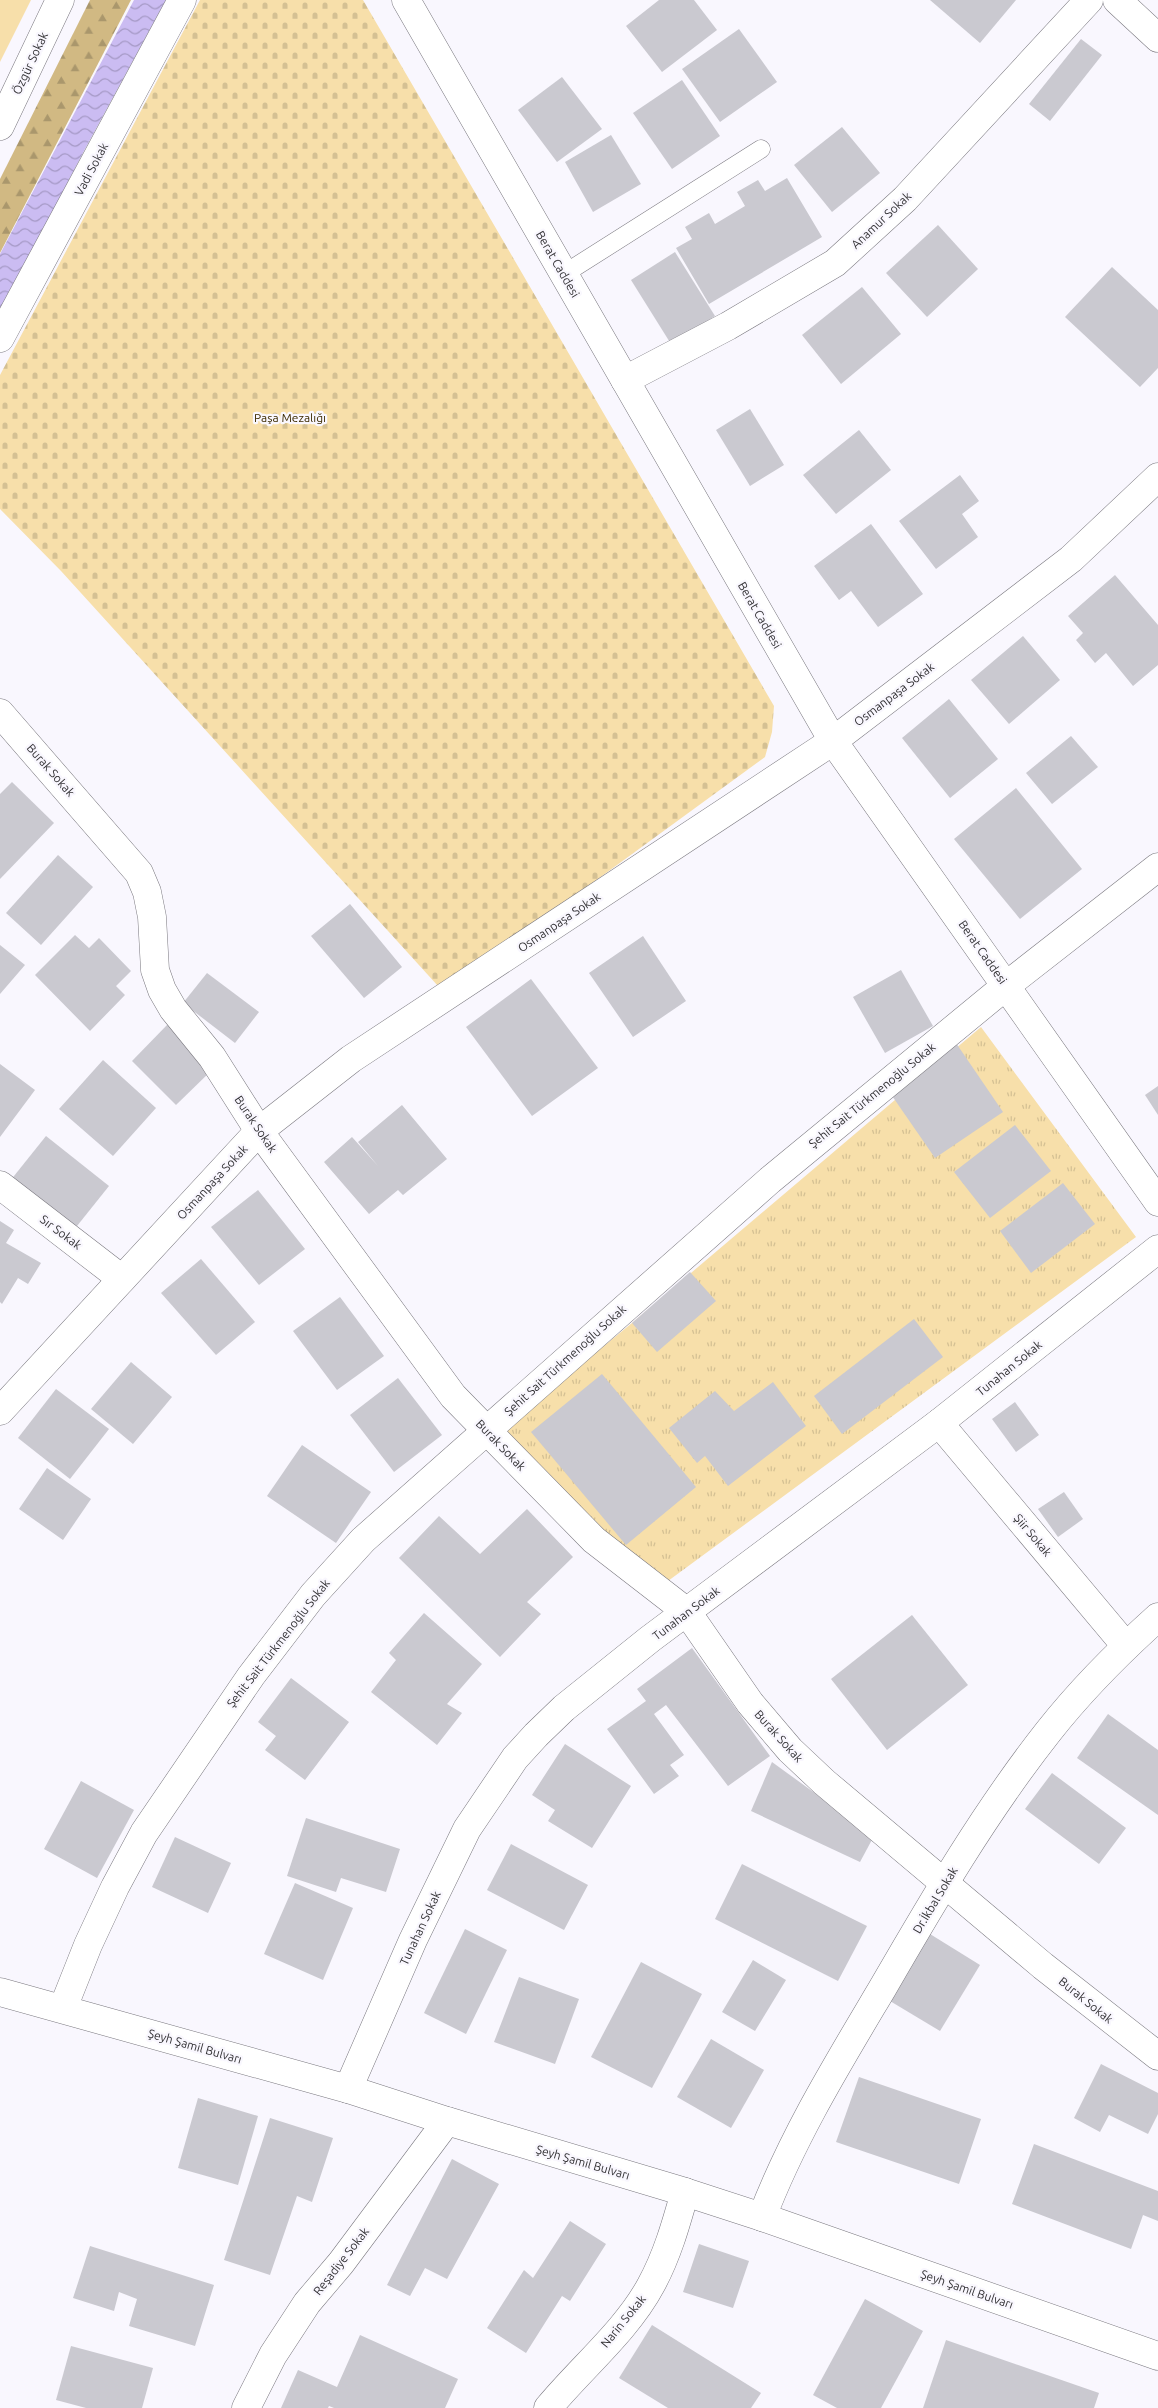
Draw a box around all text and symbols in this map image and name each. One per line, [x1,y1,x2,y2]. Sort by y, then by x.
street label: Özgür Sokak [10,30,50,96]
street label: Vadi Sokak [72,140,110,198]
street label: Anamur Sokak [848,189,914,251]
street label: Berat Caddesi [534,228,582,300]
park label: Paşa Mezalığı [254,411,326,424]
street label: Berat Caddesi [736,579,784,651]
street label: Osmanpaşa Sokak [851,660,937,728]
street label: Burak Sokak [25,741,77,799]
street label: Osmanpaşa Sokak [515,890,603,954]
street label: Berat Caddesi [956,918,1010,986]
street label: Şehit Sait Türkmenoğlu Sokak [806,1040,938,1150]
street label: Burak Sokak [232,1093,280,1155]
street label: Osmanpaşa Sokak [174,1142,250,1222]
street label: Sır Sokak [38,1212,84,1252]
street label: Şehit Sait Türkmenoğlu Sokak [502,1302,628,1418]
street label: Tunahan Sokak [974,1338,1044,1398]
street label: Burak Sokak [474,1417,528,1473]
street label: Şiir Sokak [1012,1511,1054,1559]
street label: Şehit Sait Türkmenoğlu Sokak [224,1576,332,1710]
street label: Tunahan Sokak [650,1584,722,1642]
street label: Burak Sokak [752,1707,806,1765]
street label: Dr.İkbal Sokak [910,1864,960,1936]
street label: Tunahan Sokak [397,1889,443,1967]
street label: Burak Sokak [1056,1974,1116,2026]
street label: Şeyh Şamil Bulvarı [147,2026,243,2066]
street label: Şeyh Şamil Bulvarı [535,2142,631,2182]
street label: Reşadiye Sokak [311,2225,371,2297]
street label: Şeyh Şamil Bulvarı [919,2267,1015,2311]
street label: Narin Sokak [598,2292,648,2350]

